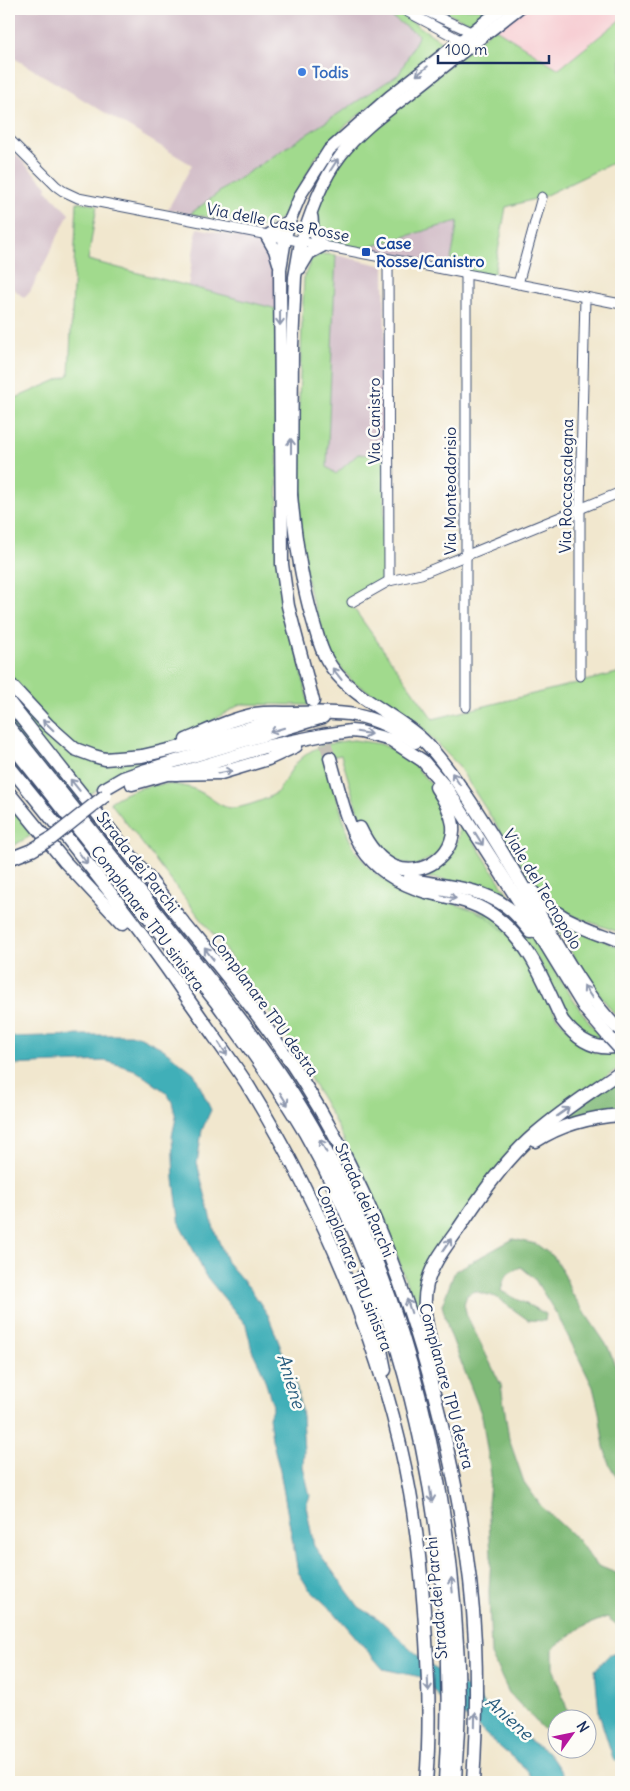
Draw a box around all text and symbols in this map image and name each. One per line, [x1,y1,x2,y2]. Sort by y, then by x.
scale bar [438,32,549,64]
text: 100 m [445,40,487,59]
place label: Todis [312,62,349,82]
one-way arrow [416,65,429,76]
marker: Todis [296,66,308,78]
one-way arrow [329,158,340,172]
street label: Via delle Case Rosse [205,198,351,246]
place label: Case Rosse/Canistro [376,233,484,271]
marker: Case Rosse/Canistro [360,246,372,258]
one-way arrow [275,310,285,326]
street label: Via Canistro [364,378,384,464]
street label: Via Roccascalegna [555,418,577,554]
street label: Via Monteodorisio [440,427,460,555]
one-way arrow [286,438,296,454]
one-way arrow [331,668,342,681]
one-way arrow [42,718,54,731]
one-way arrow [269,725,285,735]
one-way arrow [356,728,372,738]
one-way arrow [216,766,232,776]
one-way arrow [451,773,461,787]
one-way arrow [69,779,80,792]
street label: Strada dei Parchi [92,807,184,917]
street label: Viale del Tecnopolo [499,825,587,953]
one-way arrow [474,832,485,846]
street label: Complanare TPU sinistra [87,841,209,995]
one-way arrow [78,851,88,865]
one-way arrow [440,893,456,902]
street label: Complanare TPU destra [207,930,323,1080]
one-way arrow [203,947,214,960]
one-way arrow [583,985,593,999]
one-way arrow [218,1041,228,1055]
one-way arrow [279,1092,289,1106]
one-way arrow [556,1107,570,1117]
one-way arrow [318,1139,328,1154]
street label: Strada dei Parchi [331,1140,399,1260]
street label: Complanare TPU sinistra [313,1182,397,1354]
one-way arrow [442,1238,452,1252]
one-way arrow [404,1298,413,1314]
street label: Complanare TPU destra [415,1301,479,1471]
water label: Aniene [272,1351,311,1412]
one-way arrow [426,1487,436,1503]
street label: Strada dei Parchi [421,1536,451,1660]
one-way arrow [447,1577,457,1593]
one-way arrow [424,1676,433,1692]
water label: Aniene [481,1690,539,1746]
north arrow [548,1708,598,1758]
one-way arrow [470,1713,480,1729]
text: N [573,1718,593,1736]

